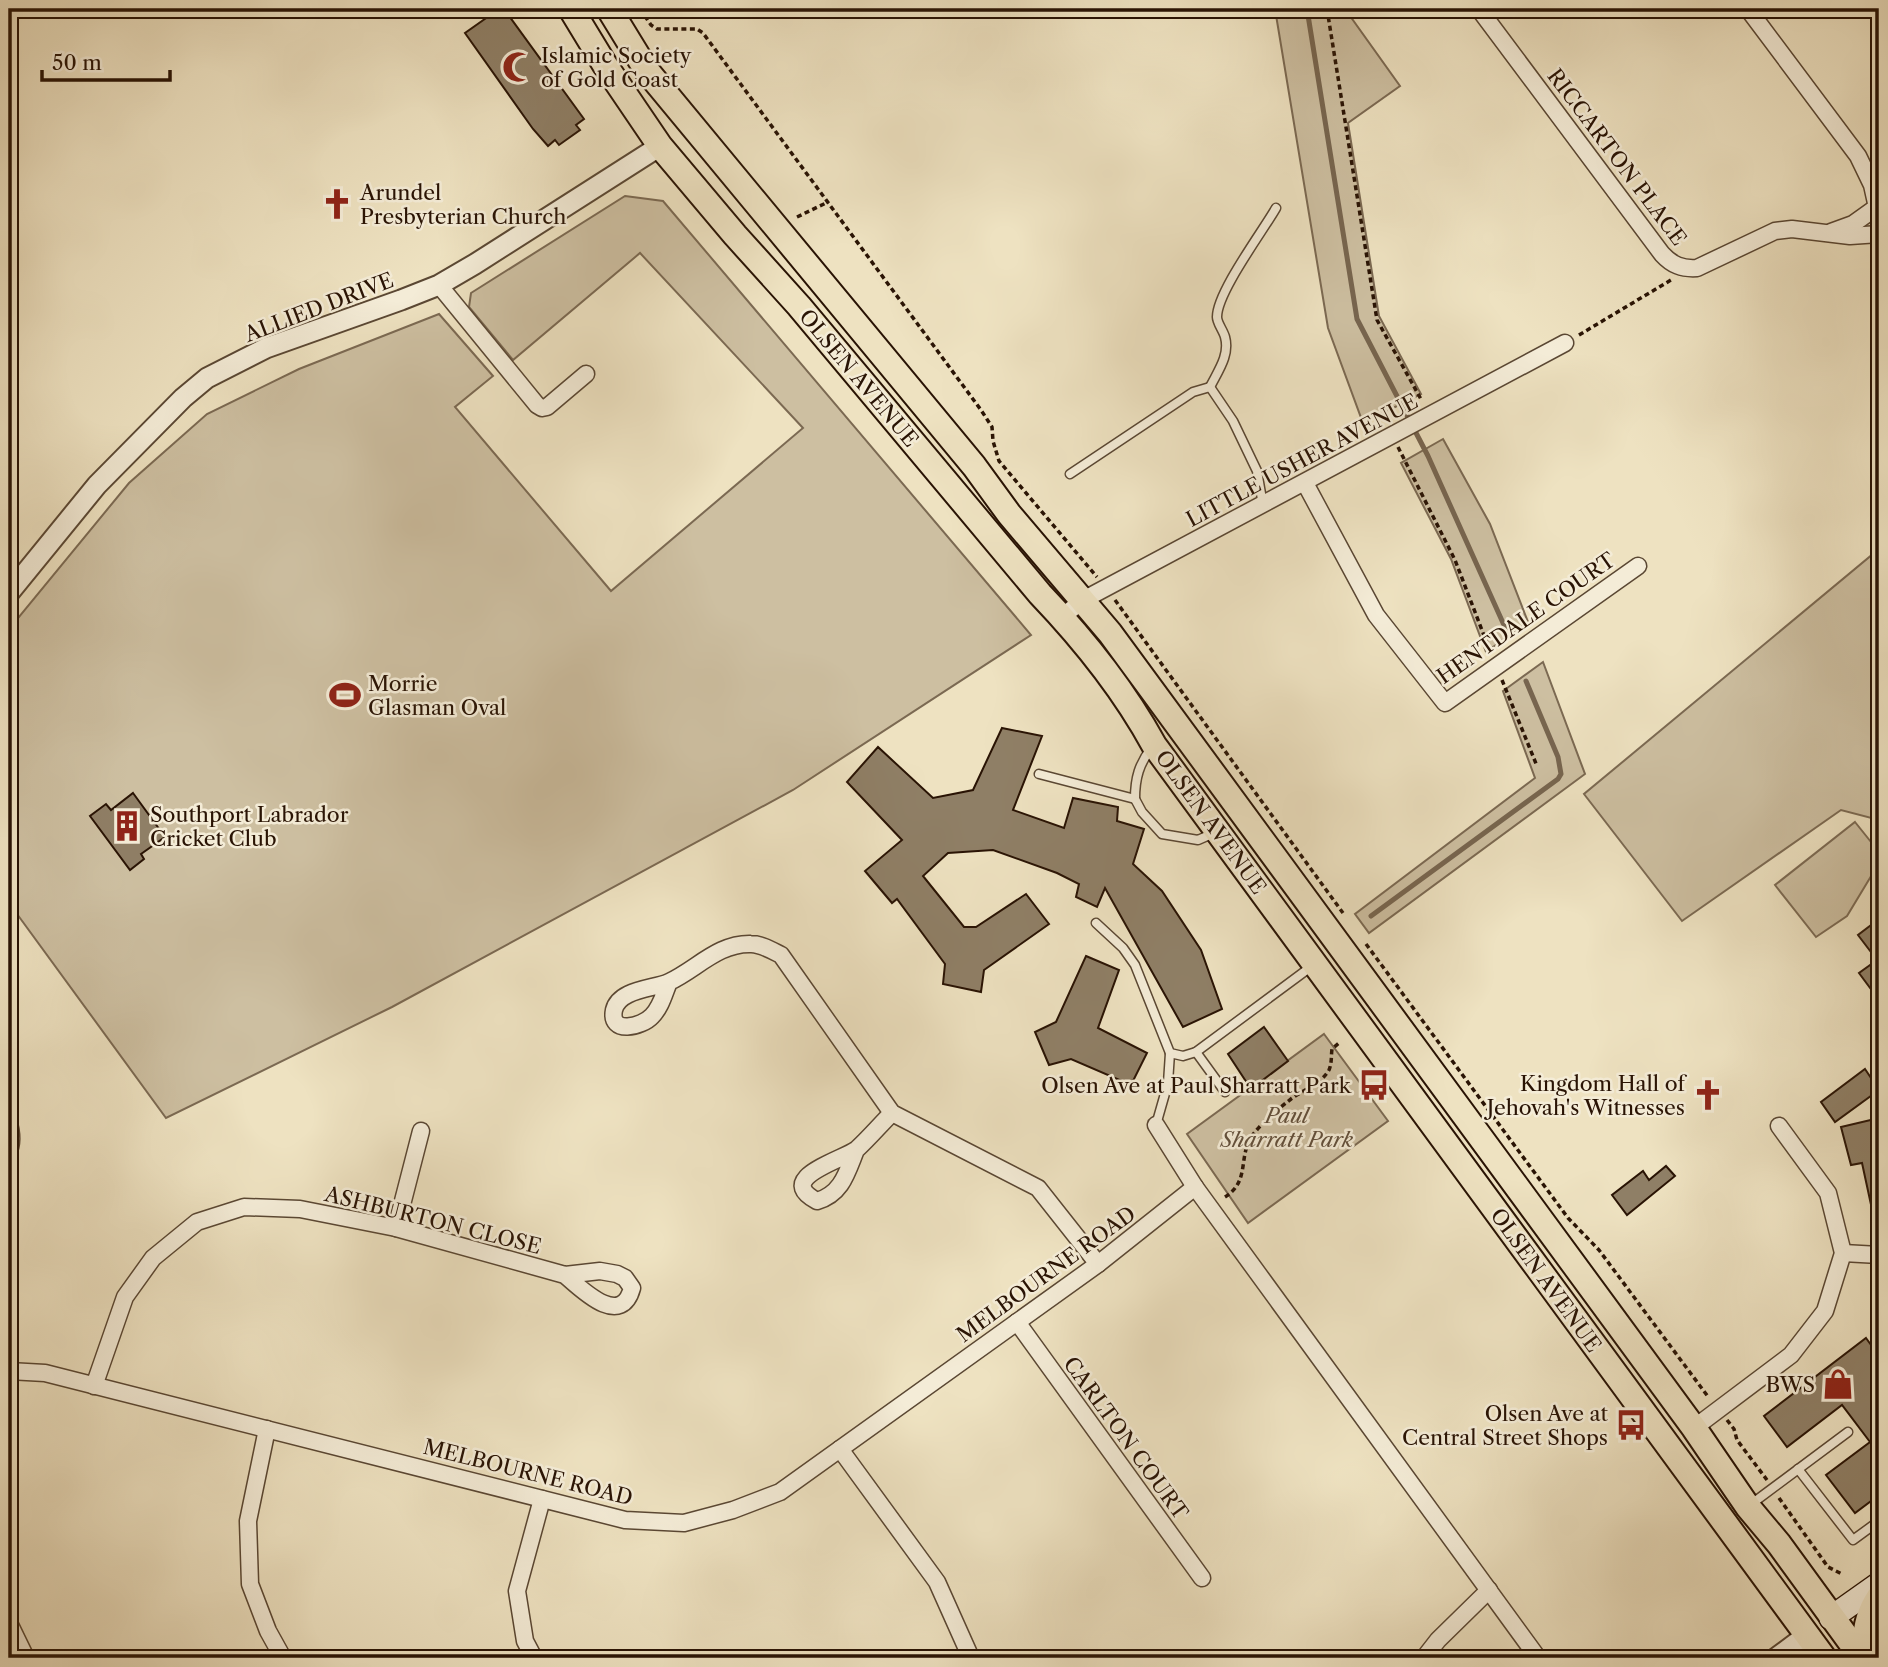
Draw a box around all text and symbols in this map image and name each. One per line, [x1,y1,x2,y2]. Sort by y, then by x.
scale bar [42,38,170,82]
place label: Islamic Society of Gold Coast [541,43,692,92]
text: 50 m [52,50,102,75]
mosque icon: Islamic Society of Gold Coast [501,50,535,84]
street label: RICCARTON PLACE [1542,64,1692,250]
place label: Arundel Presbyterian Church [359,180,566,229]
church icon: Arundel Presbyterian Church [320,187,354,221]
street label: ALLIED DRIVE [240,267,397,347]
street label: OLSEN AVENUE [794,304,924,452]
street label: LITTLE USHER AVENUE [1182,388,1422,532]
street label: HENTDALE COURT [1432,547,1620,689]
place label: Morrie Glasman Oval [368,671,506,720]
sports icon: Morrie Glasman Oval [328,678,362,712]
street label: OLSEN AVENUE [1150,745,1272,899]
place label: Southport Labrador Cricket Club [150,802,349,851]
building icon: Southport Labrador Cricket Club [110,809,144,843]
bus stop icon: Olsen Ave at Paul Sharratt Park [1357,1068,1391,1102]
place label: Kingdom Hall of Jehovah's Witnesses [1484,1071,1687,1120]
place label: Olsen Ave at Paul Sharratt Park [1041,1073,1352,1098]
church icon: Kingdom Hall of Jehovah's Witnesses [1691,1078,1725,1112]
park label: Paul Sharratt Park [1219,1103,1353,1152]
street label: ASHBURTON CLOSE [321,1181,544,1259]
street label: MELBOURNE ROAD [952,1201,1140,1347]
street label: OLSEN AVENUE [1485,1203,1607,1357]
street label: CARLTON COURT [1059,1352,1194,1524]
shop icon: BWS [1821,1367,1855,1401]
place label: BWS [1766,1372,1815,1397]
place label: Olsen Ave at Central Street Shops [1402,1401,1609,1450]
bus stop icon: Olsen Ave at Central Street Shops [1614,1408,1648,1442]
street label: MELBOURNE ROAD [421,1434,635,1510]

